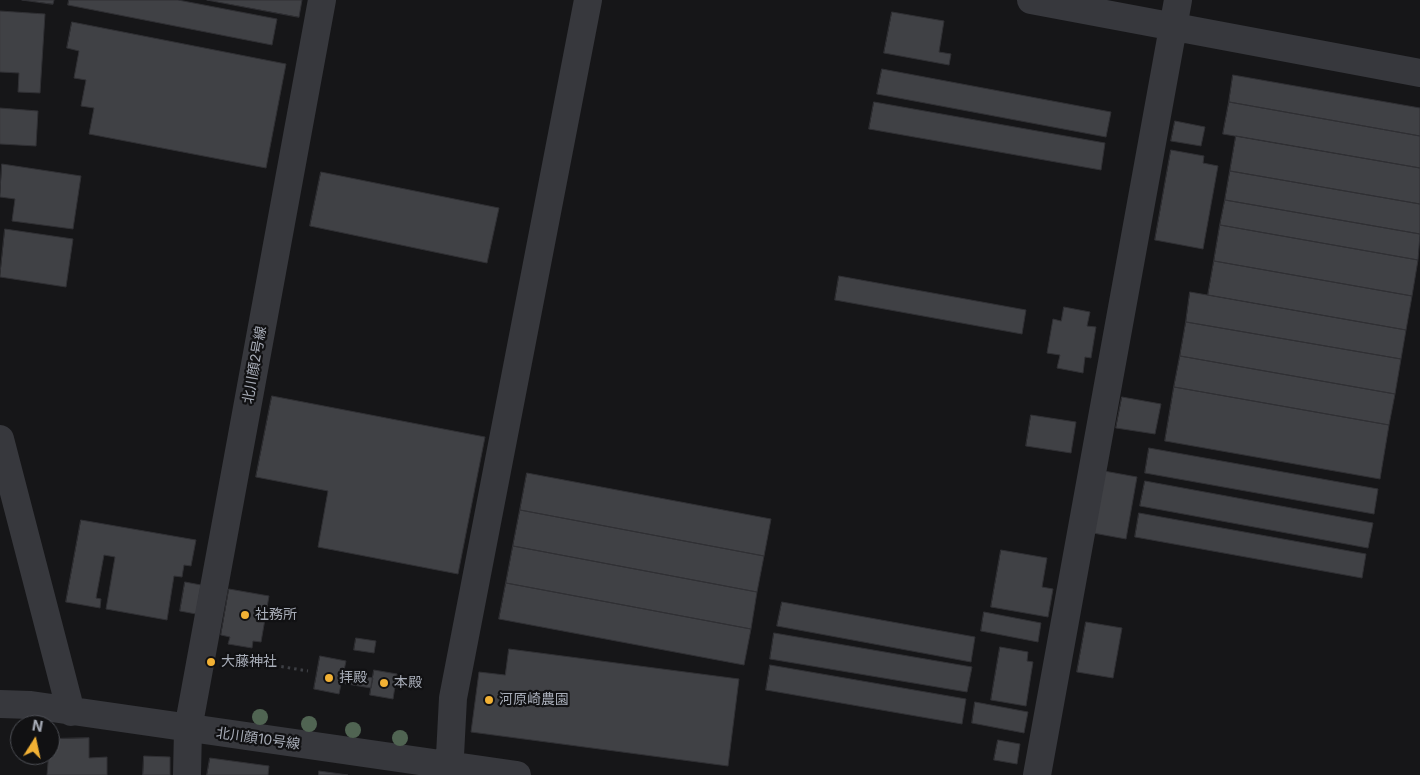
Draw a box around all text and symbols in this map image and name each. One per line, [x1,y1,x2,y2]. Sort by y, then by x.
street label: 北川顔2号線 [240,325,270,405]
place label: 社務所 [255,607,297,623]
marker: 社務所 [239,609,251,621]
place label: 大藤神社 [221,654,277,670]
marker: 大藤神社 [205,656,217,668]
place label: 拝殿 [339,670,367,686]
marker: 拝殿 [323,672,335,684]
place label: 本殿 [394,675,422,691]
marker: 本殿 [378,677,390,689]
place label: 河原崎農園 [499,692,569,708]
marker: 河原崎農園 [483,694,495,706]
north arrow [10,715,60,765]
text: N [31,716,44,735]
street label: 北川顔10号線 [215,725,301,753]

